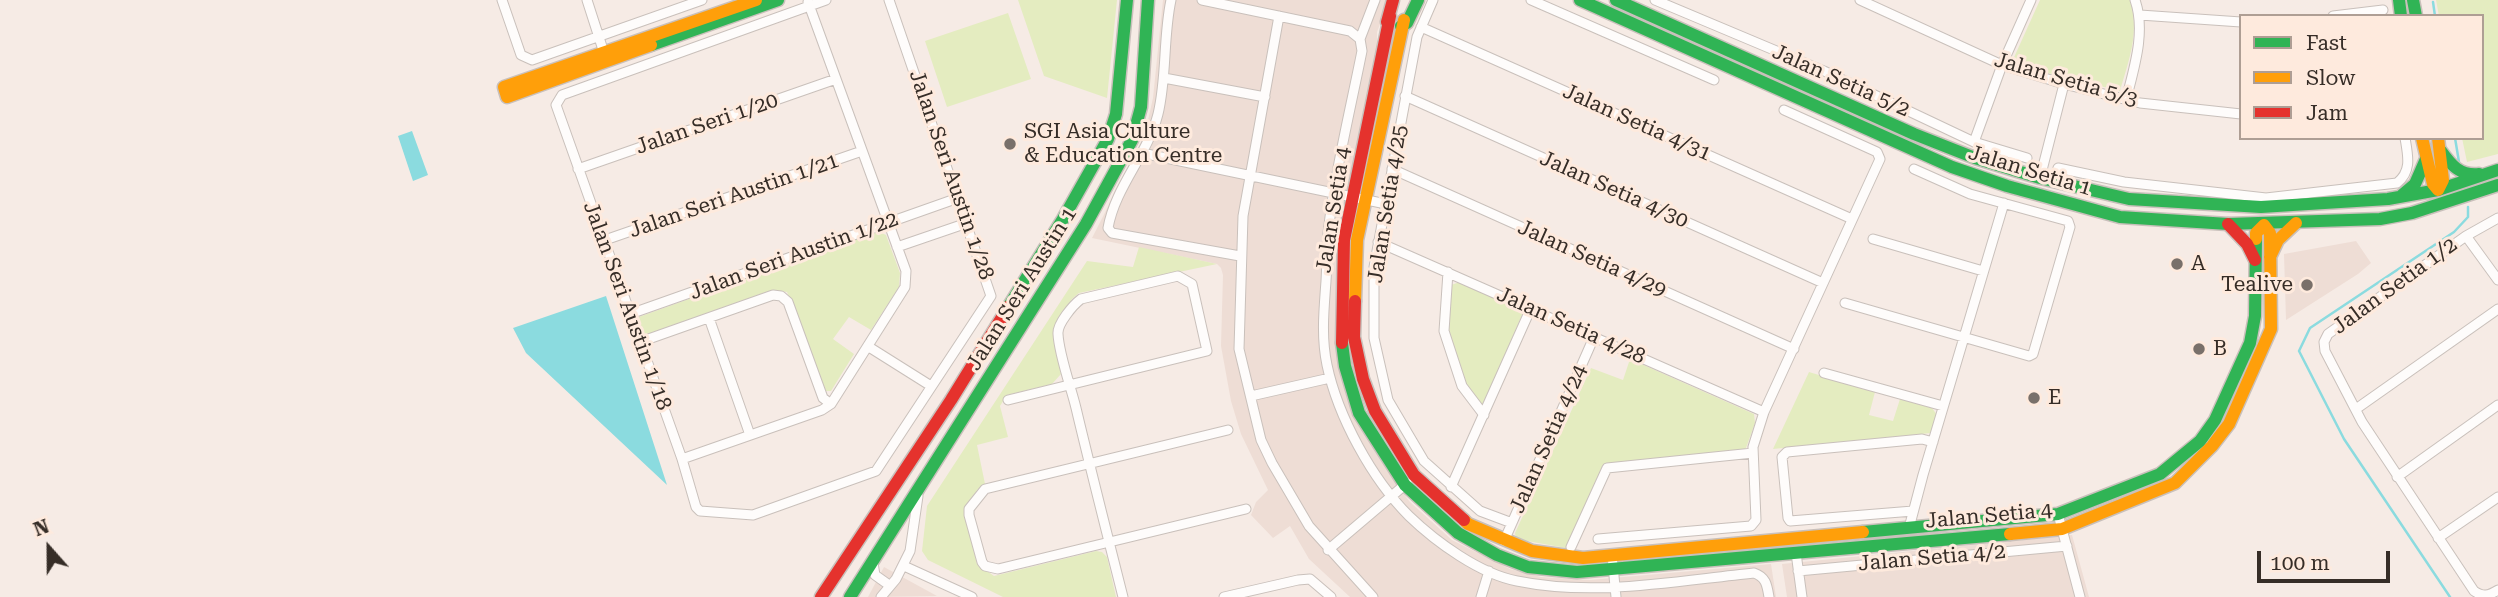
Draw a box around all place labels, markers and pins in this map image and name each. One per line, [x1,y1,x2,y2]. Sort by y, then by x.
place label: SGI Asia Culture & Education Centre [1024,119,1222,169]
marker: SGI Asia Culture & Education Centre [1002,136,1018,152]
place label: A [2191,251,2206,277]
marker: A [2169,256,2185,272]
place label: Tealive [2221,272,2293,298]
marker: Tealive [2299,277,2315,293]
place label: B [2213,336,2227,362]
marker: B [2191,341,2207,357]
place label: E [2048,385,2061,411]
marker: E [2026,390,2042,406]

